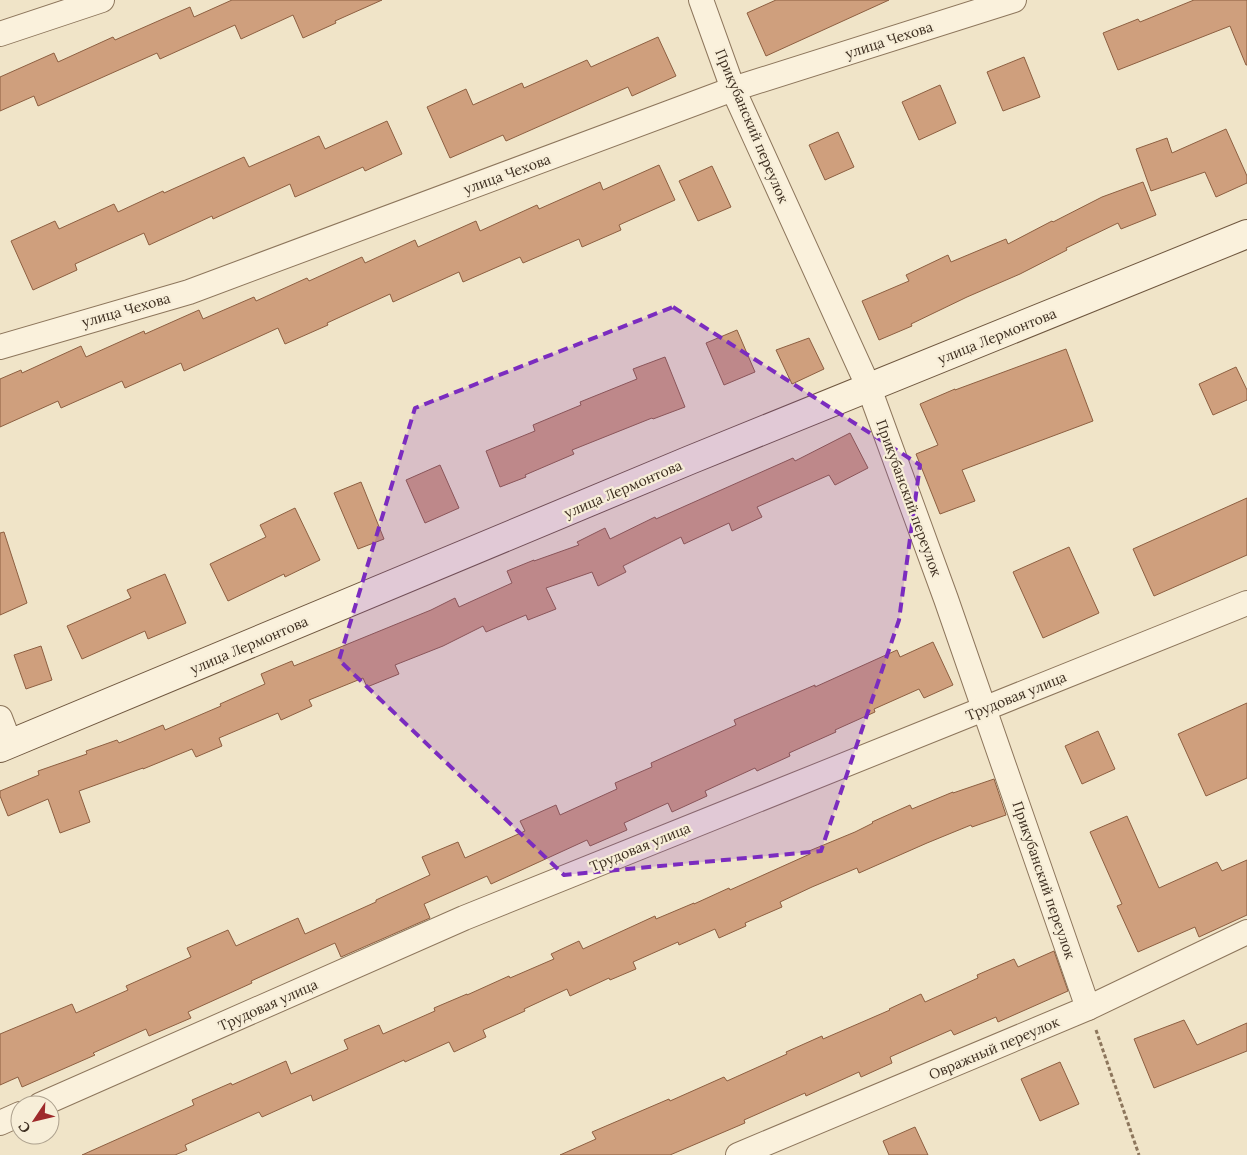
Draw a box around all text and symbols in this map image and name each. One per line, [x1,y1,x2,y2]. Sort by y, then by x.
street label: улица Чехова [843,17,935,63]
street label: Прикубанский переулок [711,46,793,206]
street label: улица Чехова [461,150,553,198]
street label: улица Чехова [80,289,172,331]
street label: улица Лермонтова [935,304,1059,368]
street label: Прикубанский переулок [872,417,946,579]
street label: улица Лермонтова [561,456,685,522]
street label: улица Лермонтова [187,612,311,678]
street label: Трудовая улица [963,668,1069,724]
street label: Прикубанский переулок [1008,799,1080,962]
street label: Трудовая улица [587,819,693,875]
street label: Трудовая улица [215,975,321,1035]
street label: Овражный переулок [926,1012,1062,1084]
north arrow [10,1095,60,1145]
text: С [14,1118,34,1137]

